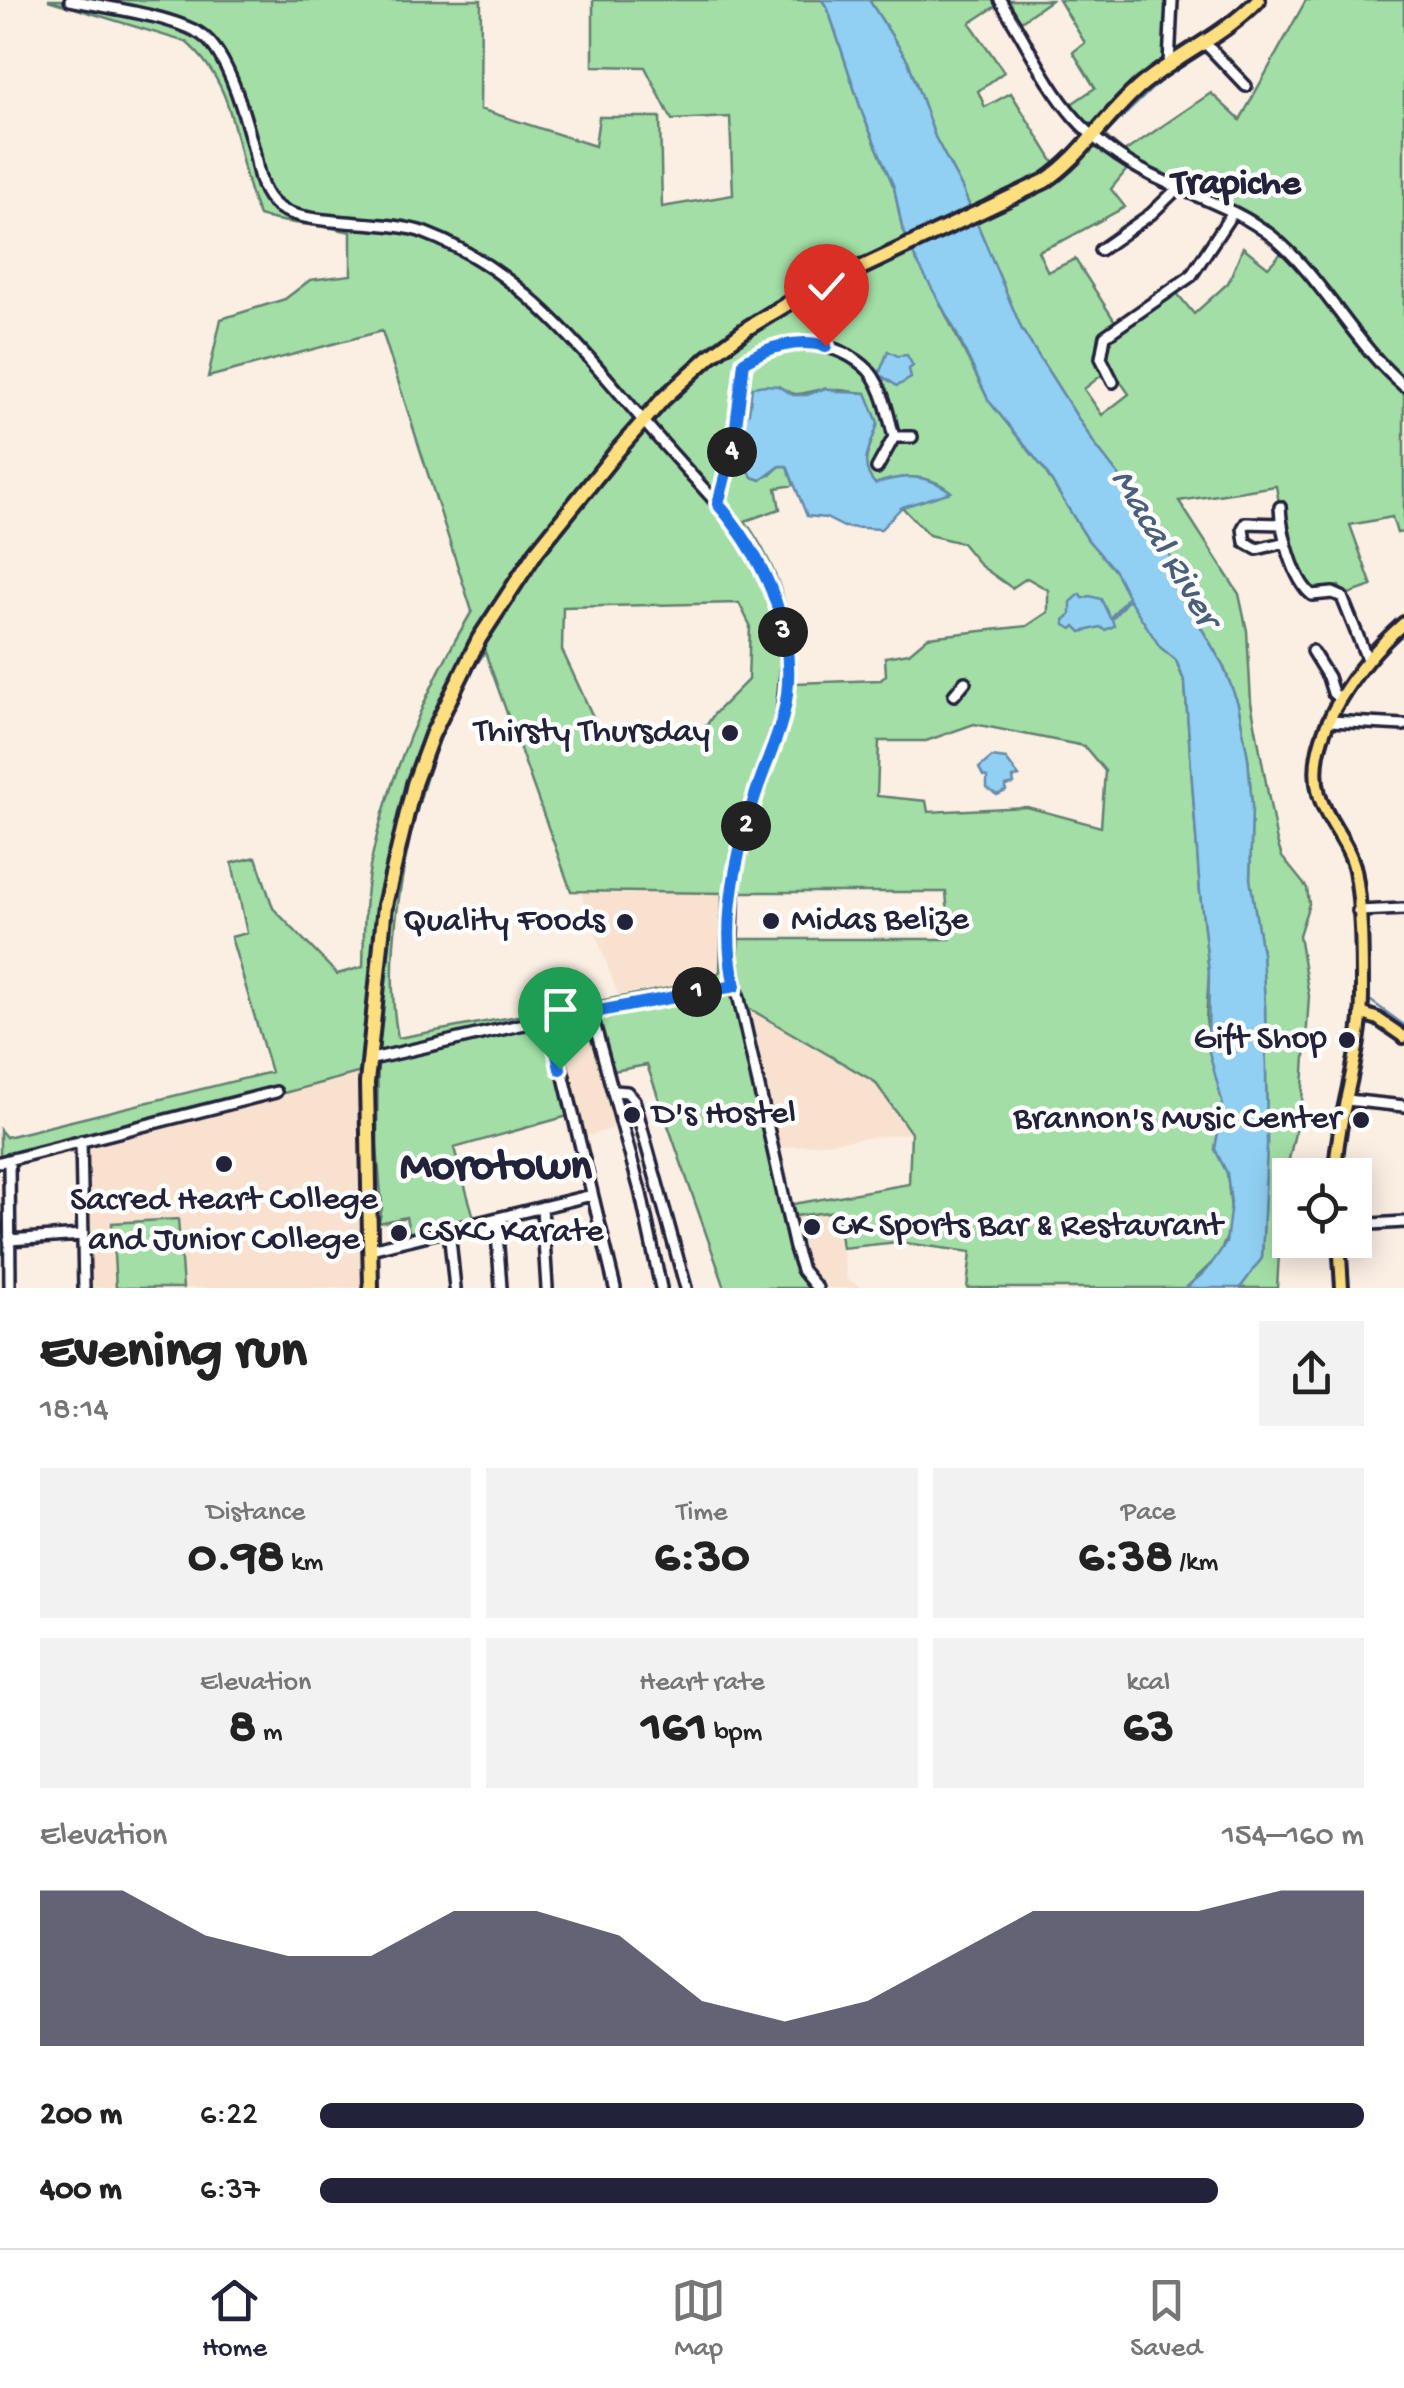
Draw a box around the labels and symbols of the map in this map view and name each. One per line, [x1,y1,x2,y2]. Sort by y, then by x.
district label: Trapiche [1168,163,1302,207]
pin [784,244,869,347]
pin: 4 [707,427,757,477]
water label: Macal River [1099,462,1231,643]
pin: 3 [758,607,808,657]
place label: Thirsty Thursday [472,713,710,754]
marker: Thirsty Thursday [719,722,741,744]
pin: 2 [721,801,771,851]
place label: Midas Belize [791,901,970,942]
place label: Quality Foods [403,902,606,943]
marker: Midas Belize [760,910,782,932]
marker: Quality Foods [614,911,636,933]
pin [518,967,603,1070]
pin: 1 [672,967,722,1017]
place label: Gift Shop [1194,1020,1327,1061]
marker: Gift Shop [1336,1029,1358,1051]
place label: D's Hostel [650,1095,796,1136]
place label: Brannon's Music Center [1012,1100,1344,1141]
marker: D's Hostel [621,1104,643,1126]
marker: Brannon's Music Center [1350,1109,1372,1131]
district label: Morotown [400,1142,593,1195]
marker: Sacred Heart College and Junior College [213,1153,235,1175]
place label: Sacred Heart College and Junior College [70,1181,379,1262]
place label: CK Sports Bar & Restaurant [832,1207,1225,1248]
place label: CSKC Karate [419,1213,605,1254]
marker: CK Sports Bar & Restaurant [801,1216,823,1238]
marker: CSKC Karate [388,1222,410,1244]

